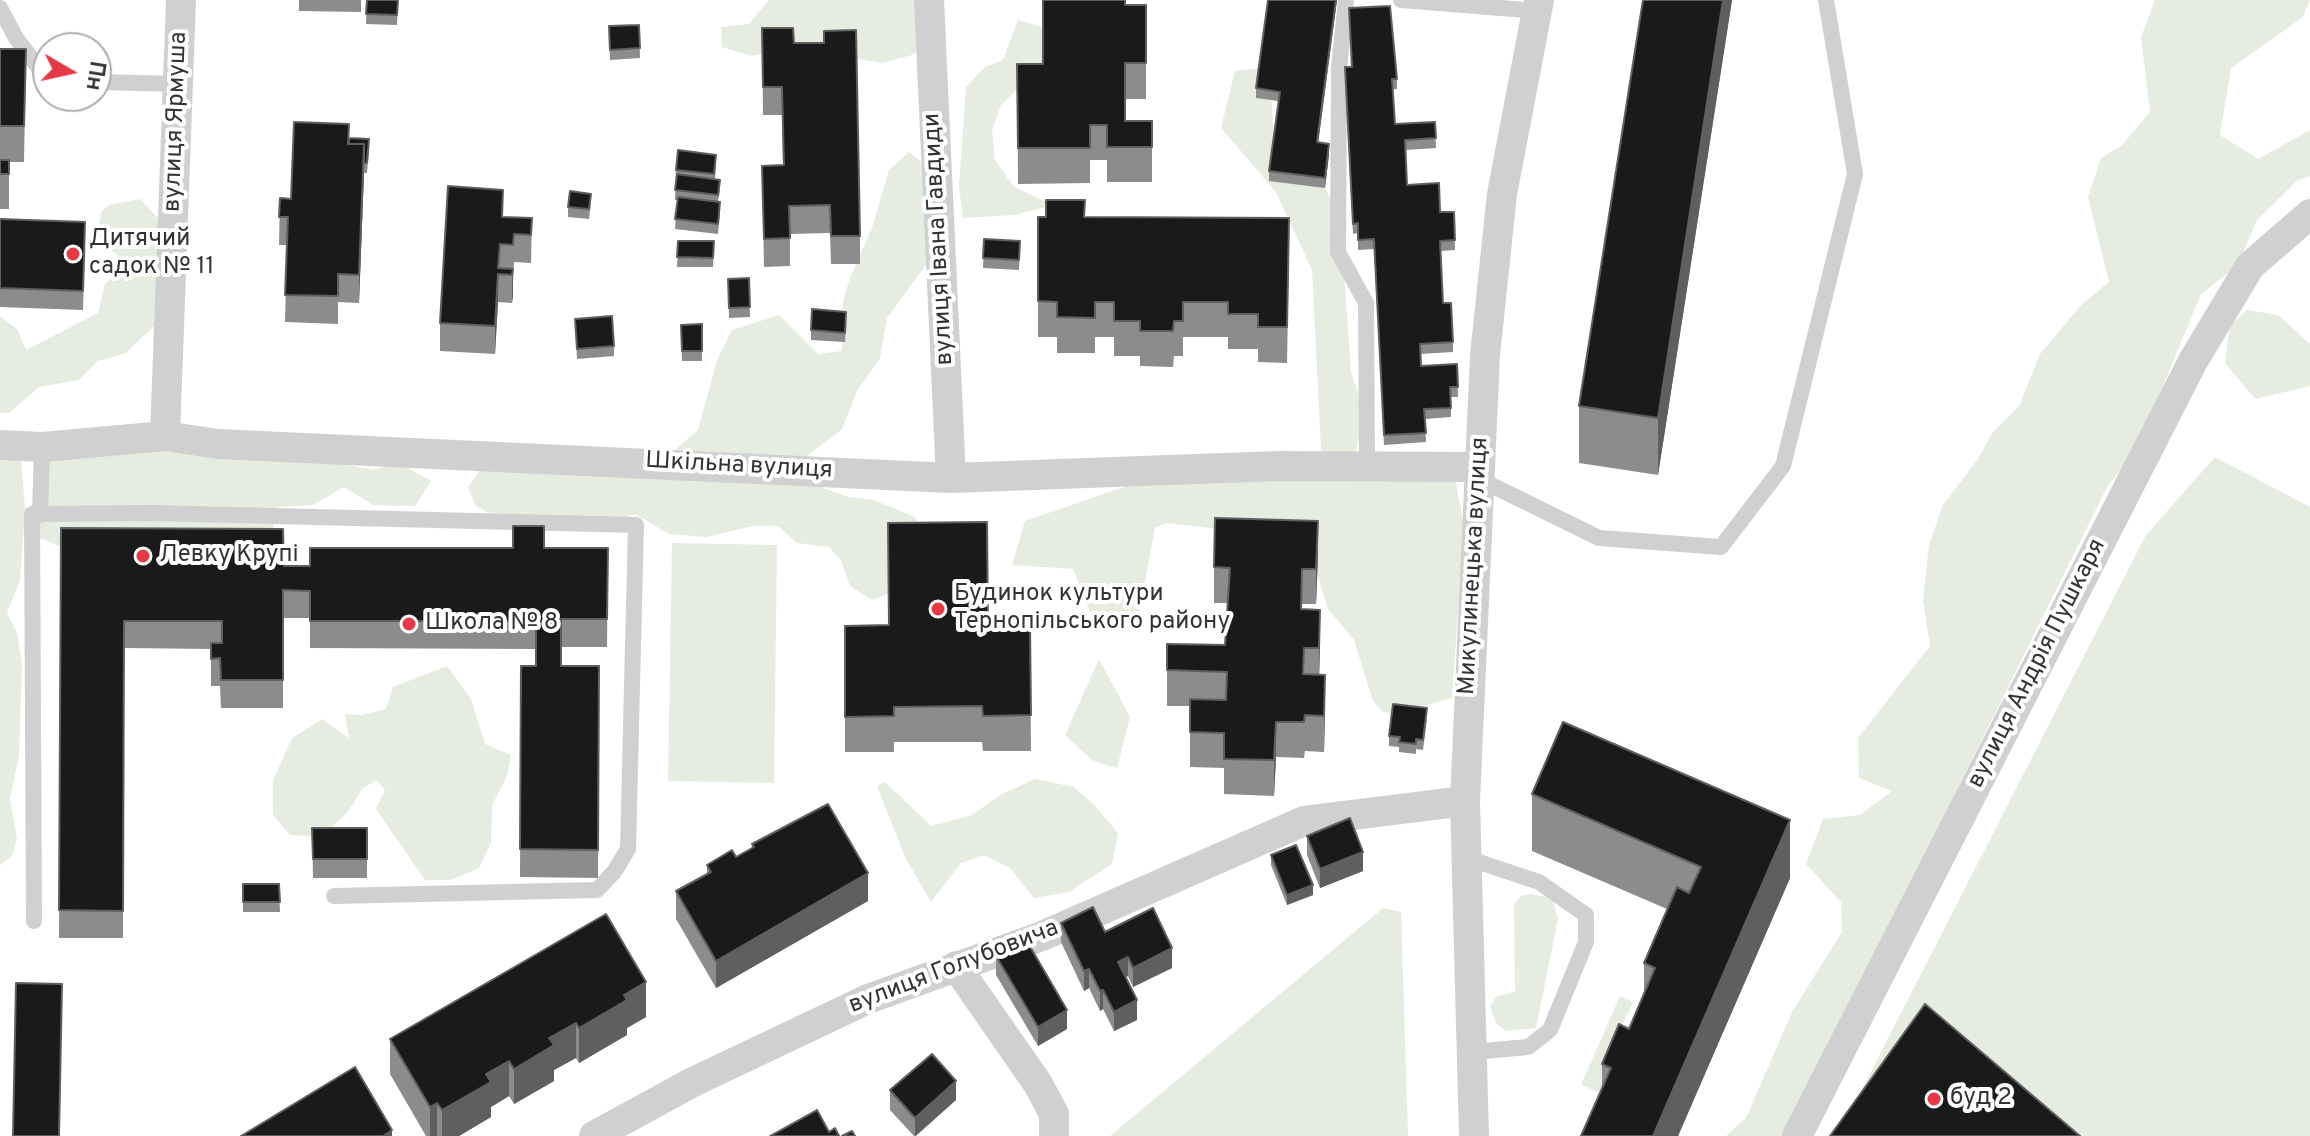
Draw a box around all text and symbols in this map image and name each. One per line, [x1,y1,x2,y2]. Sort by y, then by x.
street label: вулиця Ярмуша [159,31,195,213]
north arrow [32,32,112,112]
text: Пн [79,59,110,92]
street label: вулиця Івана Гавдиди [919,112,961,366]
place label: Дитячий садок № 11 [89,226,214,282]
marker: Дитячий садок № 11 [64,245,82,263]
street label: Микулинецька вулиця [1454,436,1496,696]
street label: Шкільна вулиця [645,448,833,486]
street label: вулиця Андрія Пушкаря [1963,535,2113,793]
place label: Левку Крупі [159,542,299,570]
marker: Левку Крупі [134,547,152,565]
place label: Будинок культури Тернопільського району [954,581,1230,637]
marker: Будинок культури Тернопільського району [929,600,947,618]
place label: Школа № 8 [425,610,558,638]
marker: Школа № 8 [400,615,418,633]
street label: вулиця Голубовича [845,915,1063,1021]
place label: буд 2 [1950,1085,2012,1113]
marker: буд 2 [1925,1090,1943,1108]

